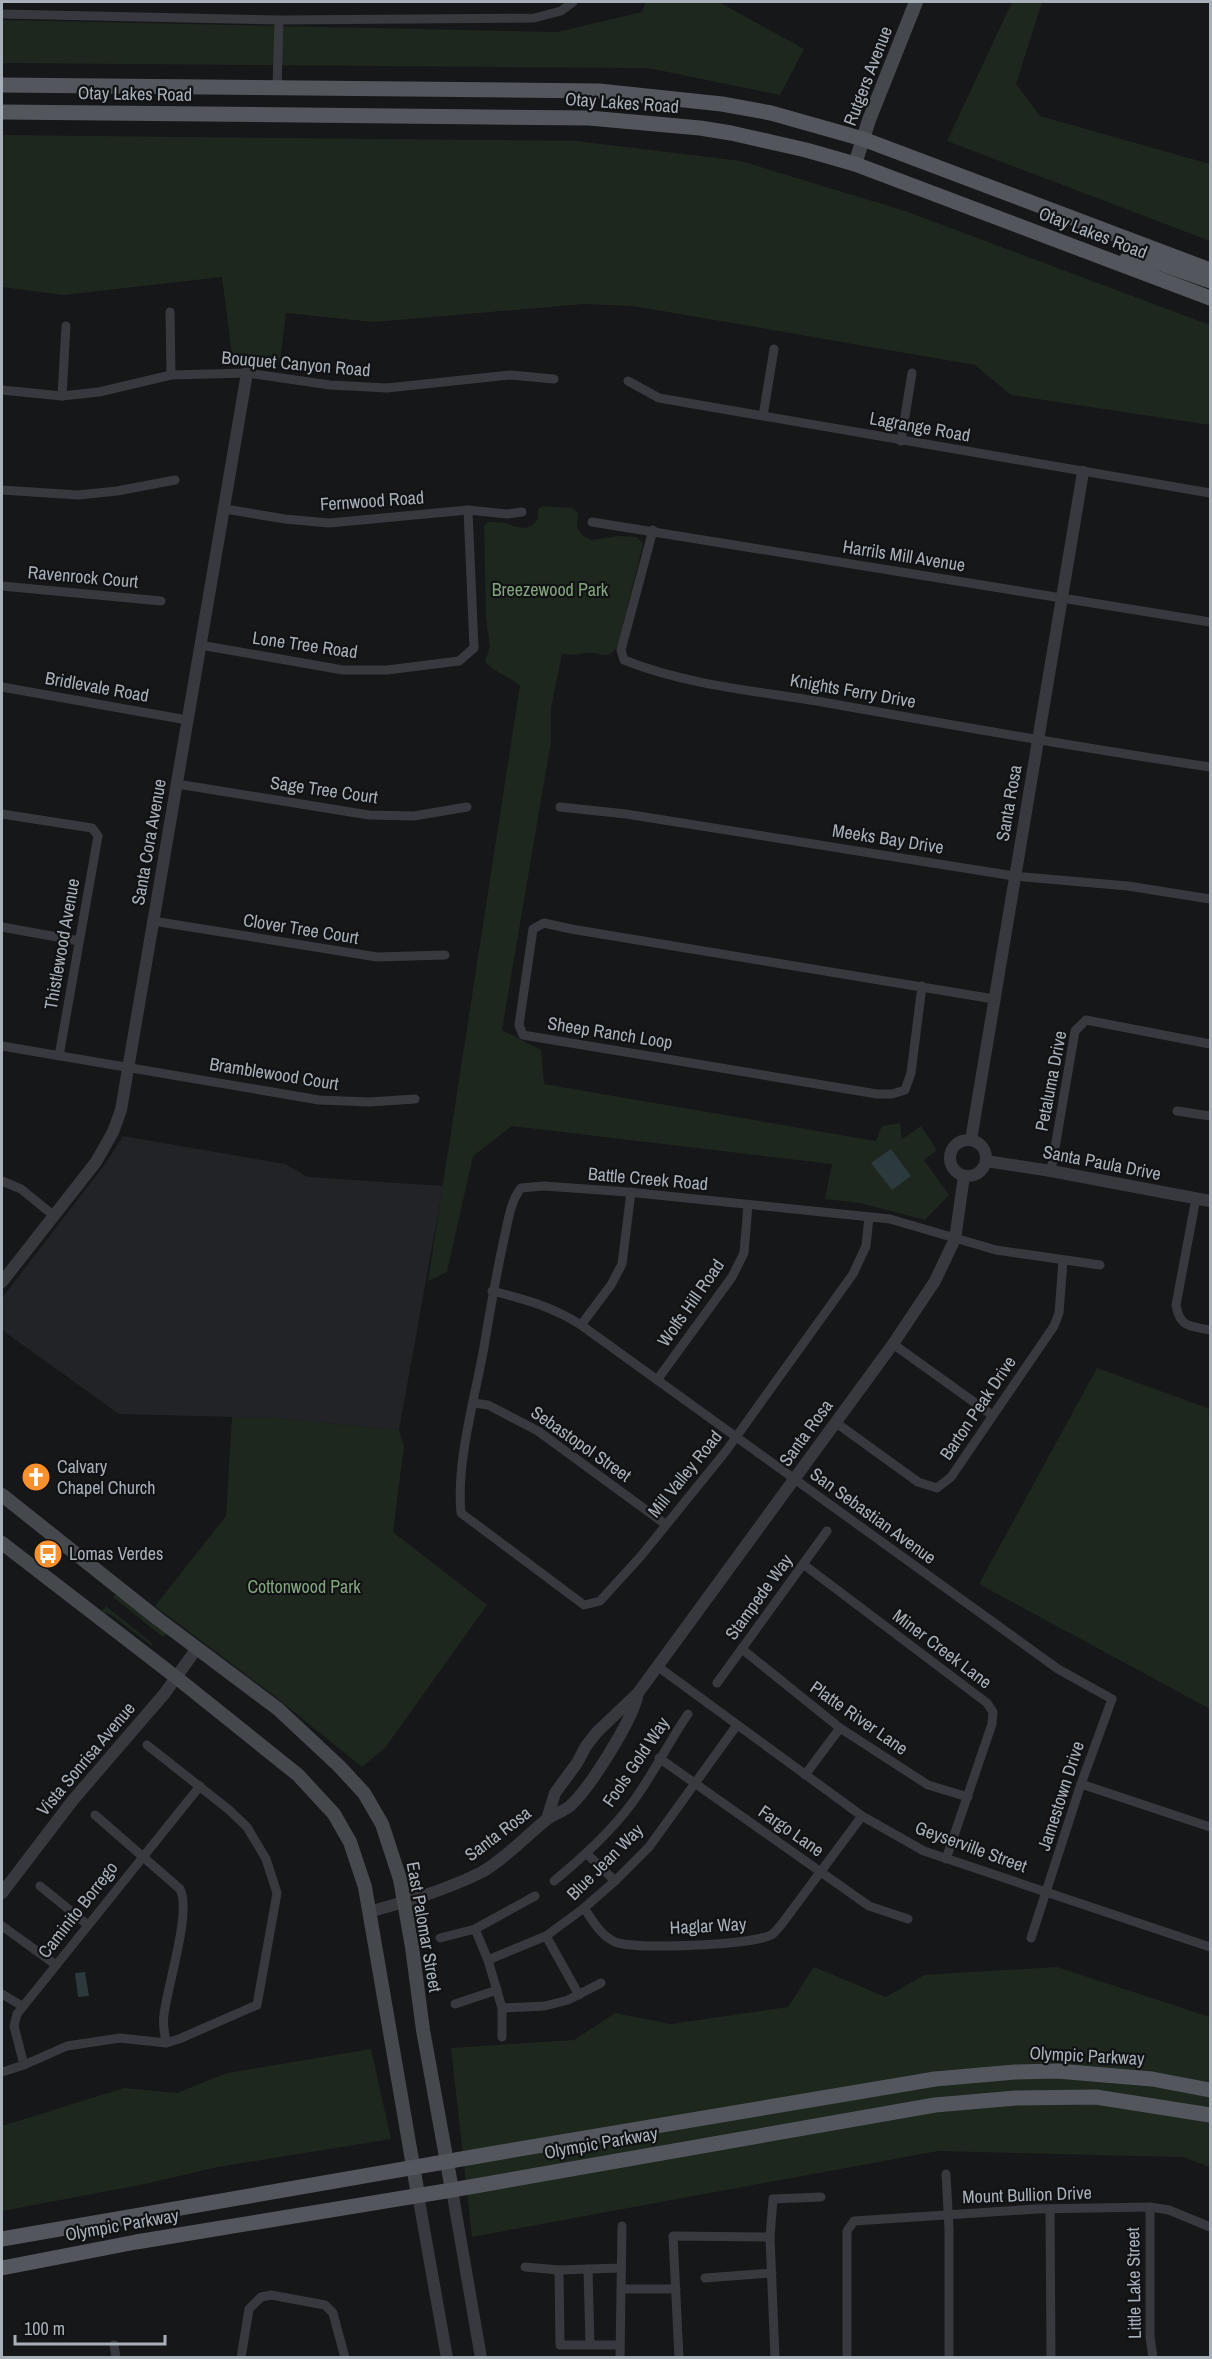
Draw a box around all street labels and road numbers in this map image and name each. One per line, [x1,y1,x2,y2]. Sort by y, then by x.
street label: Rutgers Avenue [837,22,898,129]
street label: Otay Lakes Road [78,80,192,107]
street label: Otay Lakes Road [564,86,680,119]
street label: Otay Lakes Road [1035,200,1151,265]
street label: Bouquet Canyon Road [221,345,372,382]
street label: Lagrange Road [868,405,972,448]
street label: Fernwood Road [319,484,425,517]
street label: Harrils Mill Avenue [841,533,967,578]
street label: Ravenrock Court [27,559,139,594]
street label: Lone Tree Road [251,625,359,664]
street label: Bridlevale Road [43,665,151,708]
street label: Knights Ferry Drive [788,667,918,714]
street label: Santa Rosa [989,763,1028,843]
street label: Sage Tree Court [269,770,379,809]
street label: Santa Cora Avenue [125,777,172,907]
street label: Meeks Bay Drive [831,817,946,860]
street label: Thistlewood Avenue [38,876,85,1011]
street label: Clover Tree Court [242,907,361,950]
street label: Sheep Ranch Loop [546,1010,674,1055]
street label: Petaluma Drive [1029,1029,1072,1133]
street label: Bramblewood Court [208,1051,340,1096]
street label: Santa Paula Drive [1041,1139,1163,1186]
street label: Battle Creek Road [587,1161,709,1196]
street label: Wolfs Hill Road [651,1254,730,1351]
street label: Barton Peak Drive [934,1351,1022,1465]
street label: Santa Rosa [773,1394,838,1471]
street label: Sebastopol Street [526,1400,637,1487]
street label: Mill Valley Road [642,1425,728,1523]
street label: San Sebastian Avenue [805,1461,941,1570]
street label: Stampede Way [719,1548,799,1645]
street label: Miner Creek Lane [888,1603,997,1694]
street label: Platte River Lane [805,1675,913,1761]
street label: Vista Sonrisa Avenue [31,1696,141,1821]
street label: Fools Gold Way [596,1711,675,1812]
street label: Jamestown Drive [1031,1738,1090,1854]
street label: Fargo Lane [753,1799,829,1862]
street label: Santa Rosa [459,1800,536,1867]
street label: Geyserville Street [912,1815,1031,1878]
street label: Blue Jean Way [561,1817,649,1905]
street label: Caminito Borrego [32,1856,123,1963]
street label: East Palomar Street [401,1860,448,1994]
street label: Haglar Way [669,1911,747,1940]
street label: Olympic Parkway [1029,2040,1146,2071]
street label: Olympic Parkway [542,2120,660,2165]
street label: Mount Bullion Drive [962,2180,1092,2209]
street label: Olympic Parkway [63,2202,181,2247]
street label: Little Lake Street [1120,2227,1147,2339]

